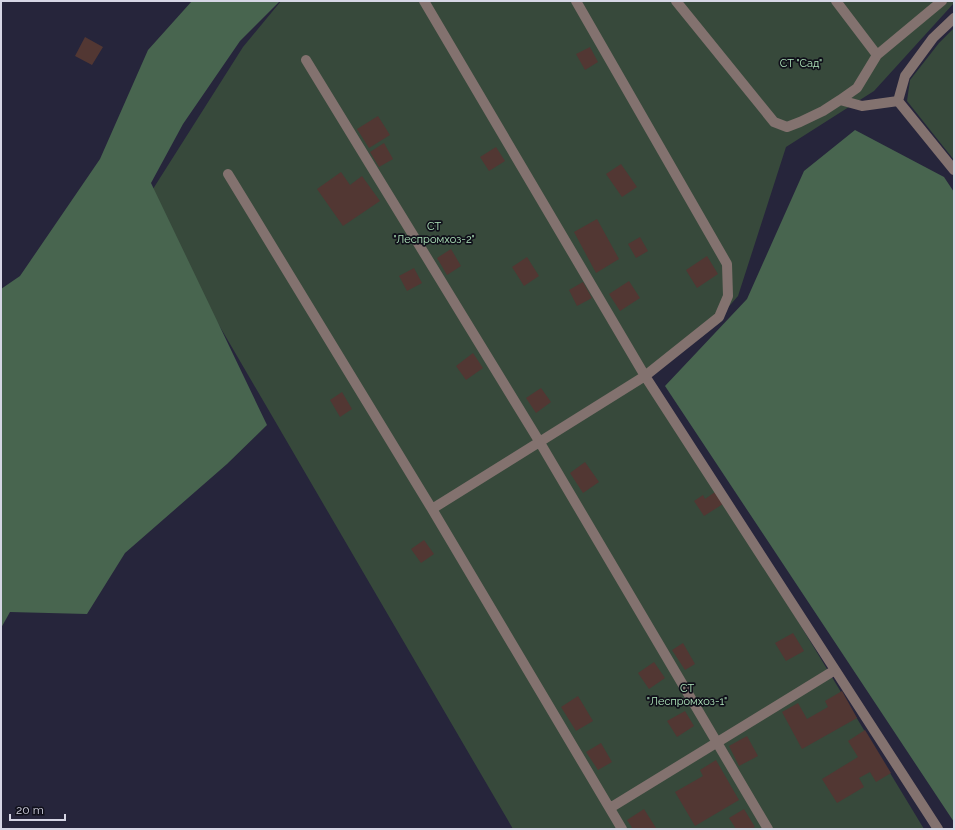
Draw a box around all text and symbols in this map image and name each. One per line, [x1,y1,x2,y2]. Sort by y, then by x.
park label: СТ "Сад" [780,57,822,70]
park label: СТ "Леспромхоз-2" [393,220,475,246]
park label: СТ "Леспромхоз-1" [647,682,727,708]
scale bar [10,796,65,822]
text: 20 m [16,803,44,817]

